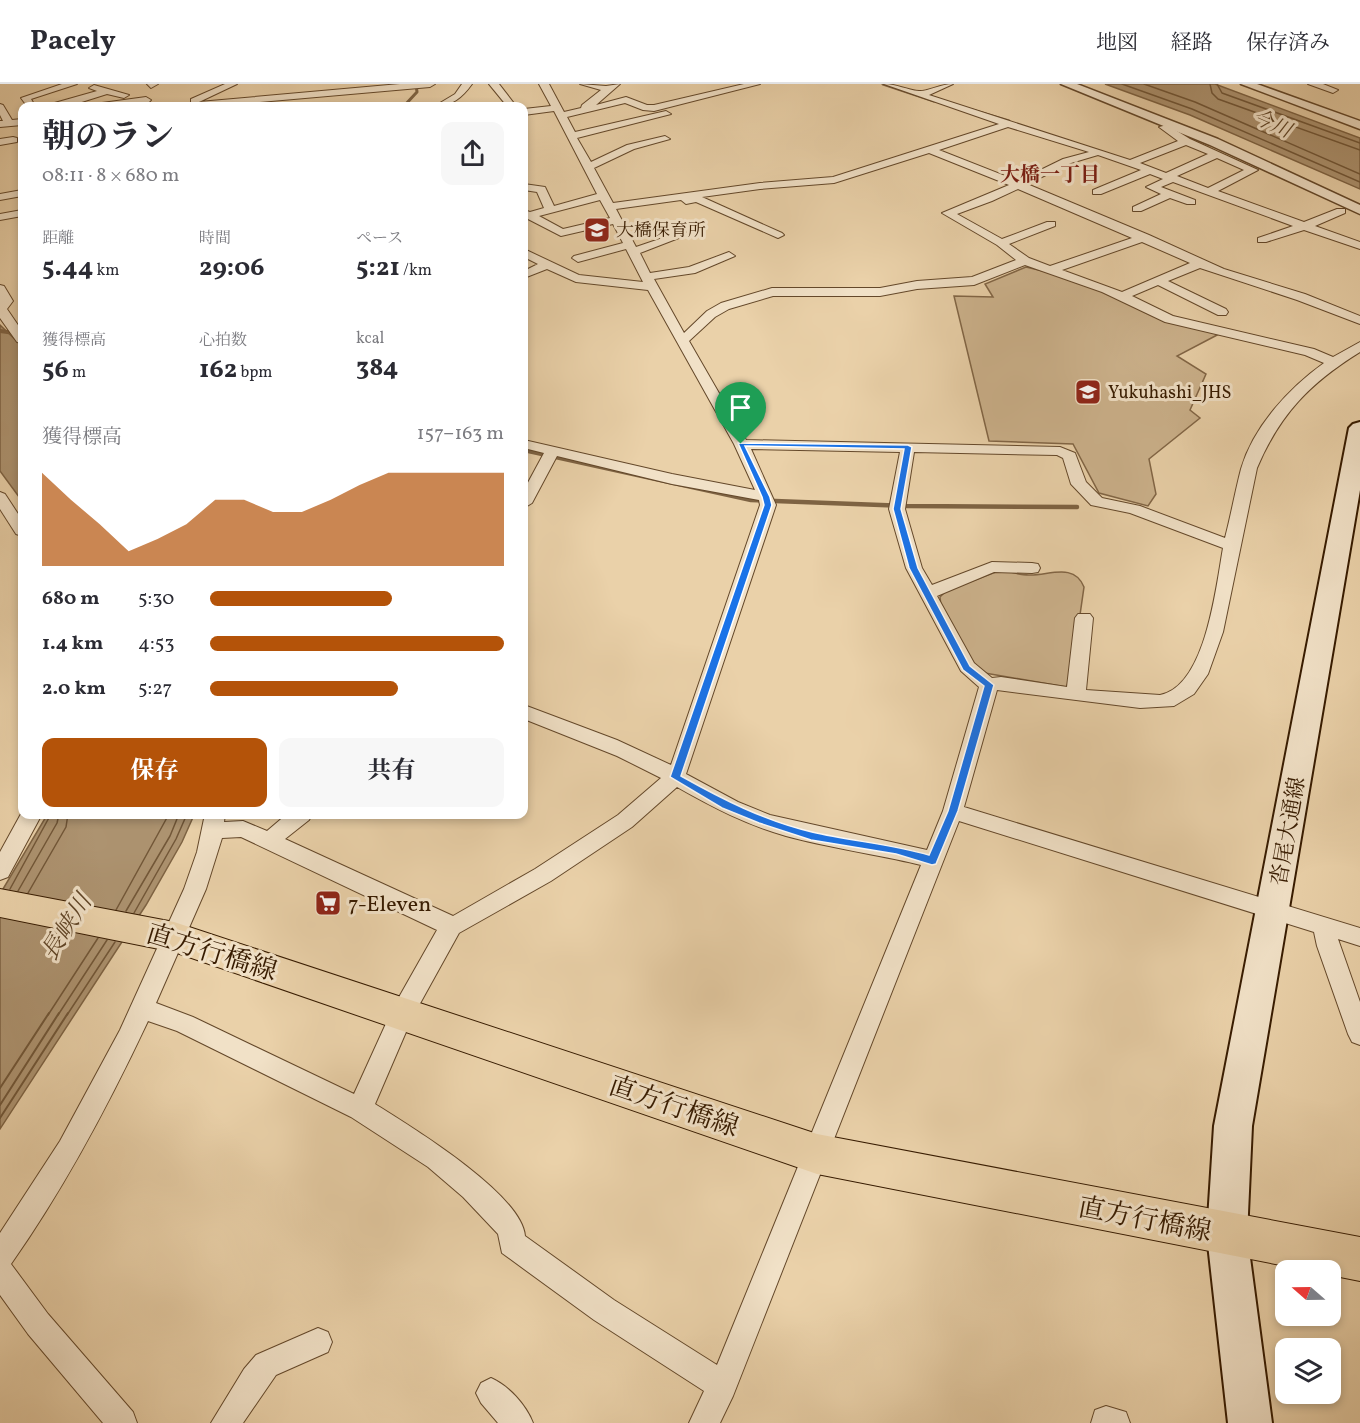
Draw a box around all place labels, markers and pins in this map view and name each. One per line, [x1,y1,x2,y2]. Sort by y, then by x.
school or university icon: 大橋保育所 [582,215,612,245]
place label: 大橋保育所 [616,219,706,244]
school or university icon: Yukuhashi_JHS [1073,377,1103,407]
place label: Yukuhashi_JHS [1108,381,1231,406]
pin [715,382,766,444]
supermarket icon: 7-Eleven [313,888,343,918]
place label: 7-Eleven [348,890,431,921]

